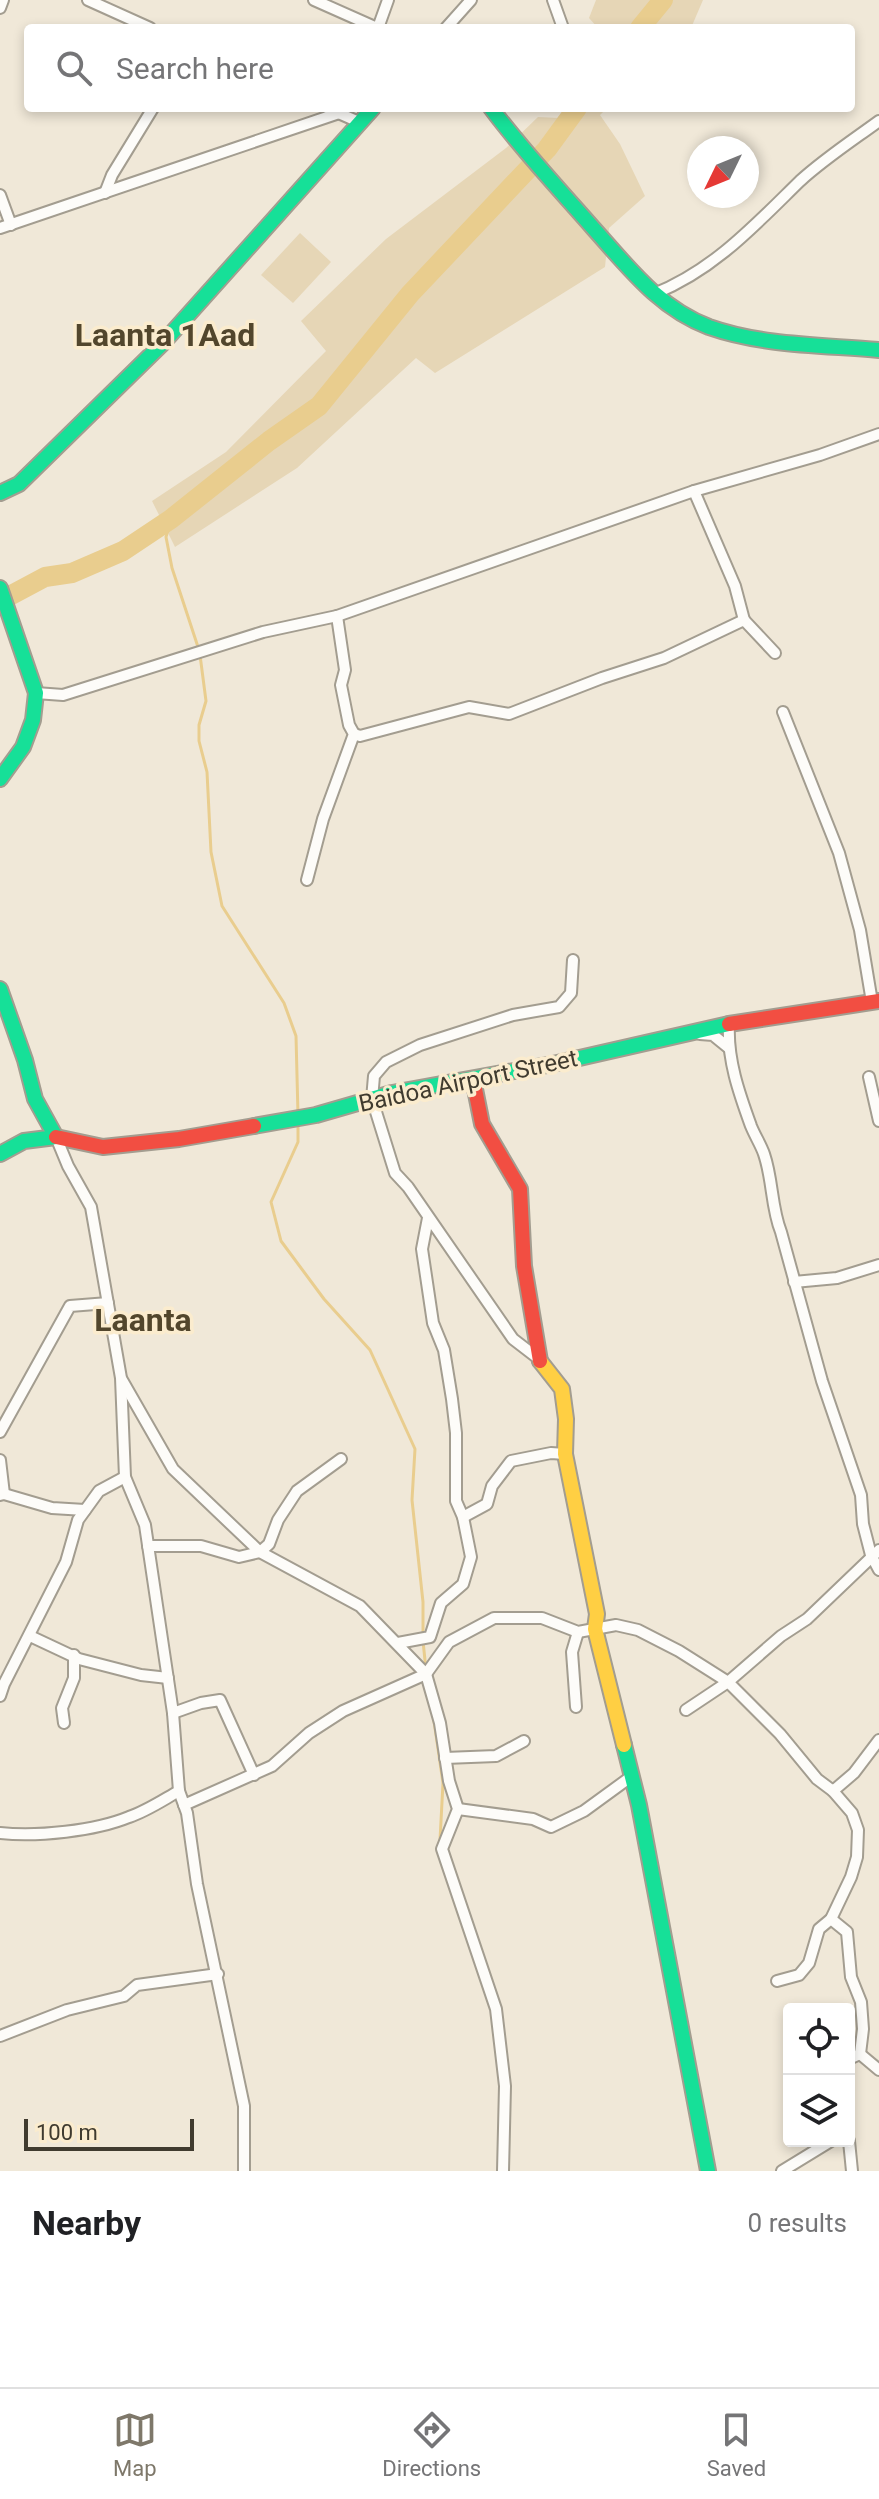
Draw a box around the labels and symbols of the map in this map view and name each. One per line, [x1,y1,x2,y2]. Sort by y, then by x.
north arrow [687,136,759,208]
district label: Laanta 1Aad [75,316,255,354]
street label: Baidoa Airport Street [356,1044,580,1118]
district label: Laanta [94,1301,192,1339]
scale bar [24,2115,194,2151]

